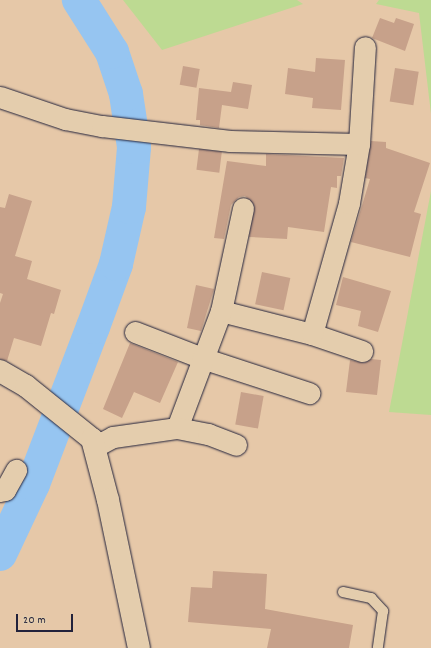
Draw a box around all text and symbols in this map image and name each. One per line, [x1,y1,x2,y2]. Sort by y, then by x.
scale bar [18,606,75,632]
text: 20 m [23,612,46,629]

